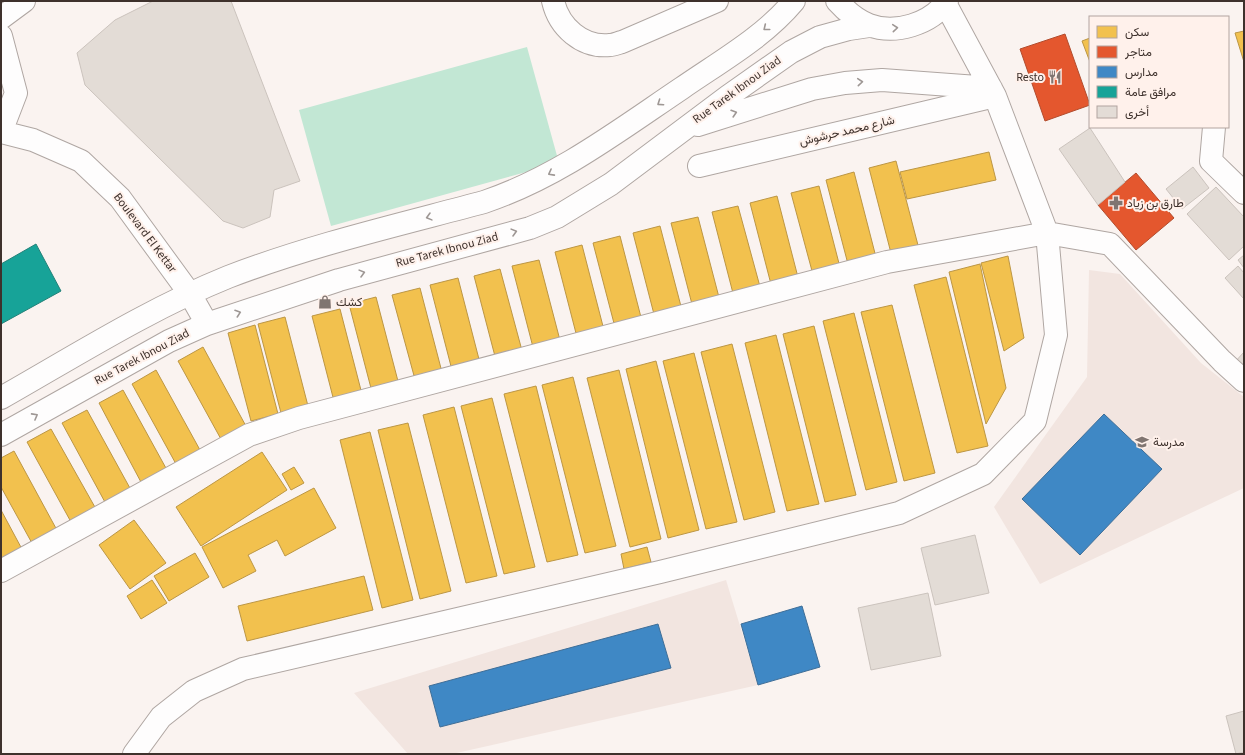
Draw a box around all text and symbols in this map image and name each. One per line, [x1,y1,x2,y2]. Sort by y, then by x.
legend [1089,16,1229,128]
one-way arrow [764,24,771,31]
one-way arrow [892,24,898,33]
text: سكن [1125,24,1149,41]
text: متاجر [1124,44,1152,61]
street label: Rue Tarek Ibnou Ziad [689,52,785,128]
text: مدارس [1125,64,1158,81]
place label: Resto [1016,69,1044,86]
restaurant icon: Resto [1047,69,1063,85]
one-way arrow [857,77,863,86]
text: مرافق عامة [1125,84,1176,101]
one-way arrow [657,98,664,106]
text: أخرى [1125,104,1149,121]
one-way arrow [731,110,738,118]
street label: شارع محمد حرشوش [798,112,896,150]
one-way arrow [548,169,555,176]
street label: Boulevard El Kettar [109,190,181,277]
pharmacy icon: طارق بن زياد [1108,195,1124,211]
place label: طارق بن زياد [1127,195,1184,212]
one-way arrow [426,212,433,221]
street label: Rue Tarek Ibnou Ziad [394,228,500,272]
one-way arrow [511,228,518,237]
one-way arrow [359,270,365,278]
shop icon: كشك [317,294,333,310]
place label: كشك [336,294,362,311]
one-way arrow [235,309,242,318]
street label: Rue Tarek Ibnou Ziad [91,325,193,389]
one-way arrow [31,413,38,420]
school or university icon: مدرسة [1134,434,1150,450]
place label: مدرسة [1153,434,1185,451]

